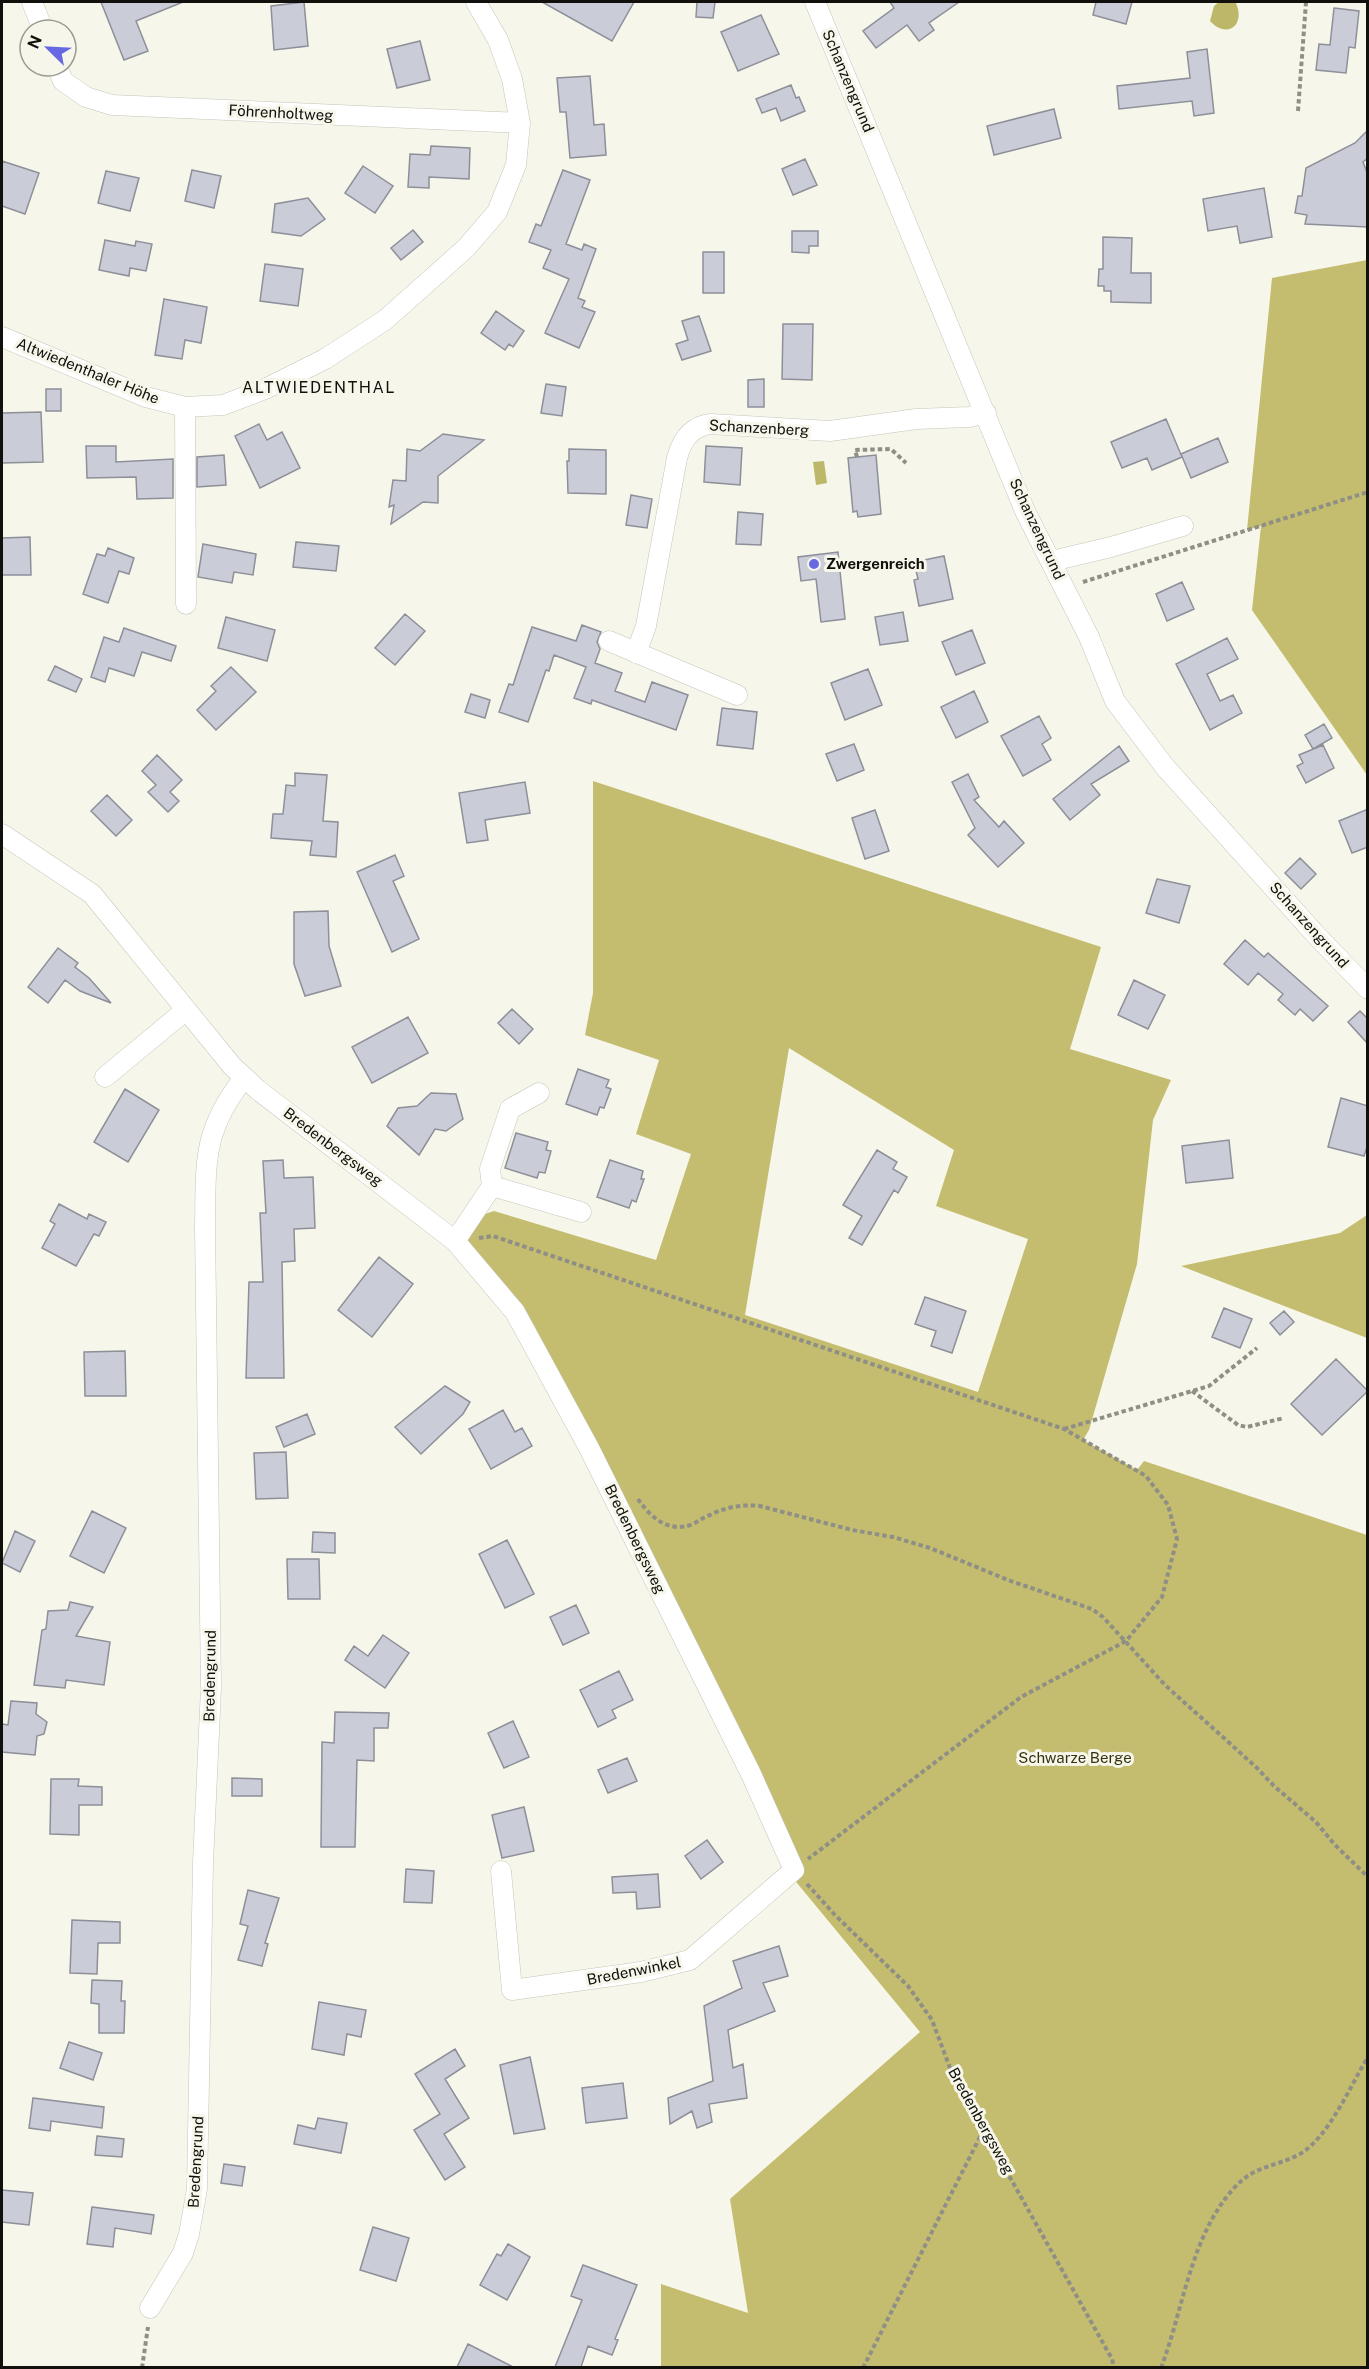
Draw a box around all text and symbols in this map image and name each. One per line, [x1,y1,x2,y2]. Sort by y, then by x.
north arrow [18,18,78,78]
street label: Schanzengrund [819,27,878,135]
text: N [24,33,46,52]
street label: Föhrenholtweg [228,101,334,124]
street label: Altwiedenthaler Höhe [14,334,162,407]
district label: ALTWIEDENTHAL [242,378,396,397]
street label: Schanzenberg [708,416,810,439]
street label: Schanzengrund [1007,476,1068,582]
place label: Zwergenreich [826,555,925,572]
marker: Zwergenreich [807,557,821,571]
street label: Schanzengrund [1266,878,1352,971]
street label: Bredenbergsweg [280,1104,386,1189]
street label: Bredenbergsweg [602,1481,669,1596]
street label: Bredengrund [200,1630,219,1722]
park label: Schwarze Berge [1018,1749,1132,1766]
street label: Bredenwinkel [585,1953,682,1988]
street label: Bredenbergsweg [945,2064,1018,2177]
street label: Bredengrund [185,2116,206,2208]

